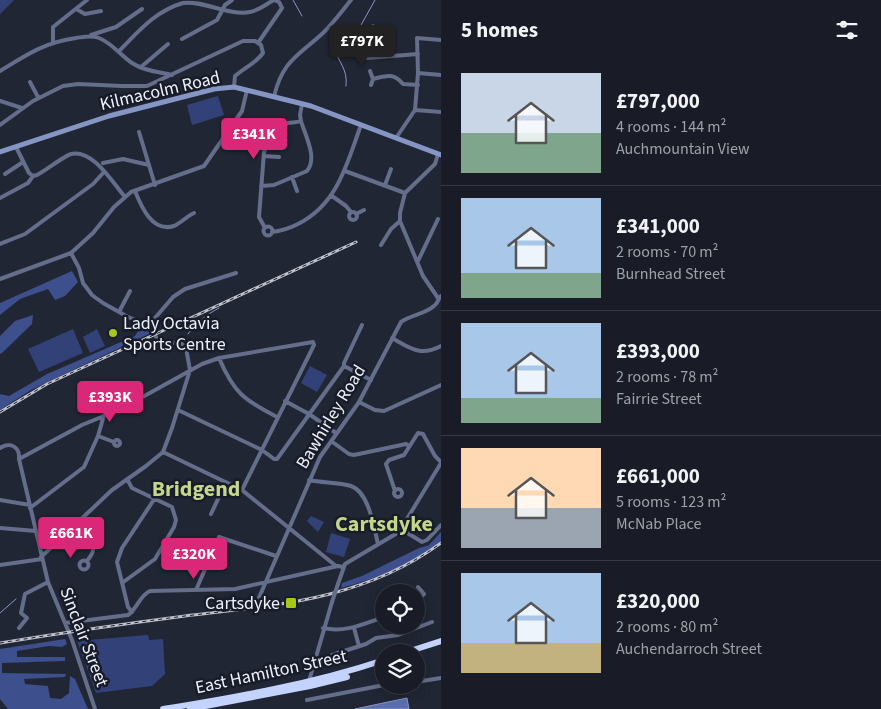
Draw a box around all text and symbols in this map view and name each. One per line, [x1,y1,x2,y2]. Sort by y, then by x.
text: 5 homes [461,15,538,45]
icon: filters [833,16,861,44]
pin: £797K [327,24,397,67]
text: £797K [340,30,384,52]
street label: Kilmacolm Road [97,65,223,117]
text: £797,000 [616,86,700,116]
icon: home [501,93,561,153]
text: 4 rooms · 144 m² [616,116,726,138]
pin: £341K [219,118,289,160]
text: £341K [232,123,276,145]
text: Auchmountain View [616,138,749,160]
text: £341,000 [616,211,700,241]
icon: home [501,218,561,278]
text: 2 rooms · 70 m² [616,241,718,263]
text: Burnhead Street [616,263,725,285]
place label: Lady Octavia Sports Centre [123,311,226,357]
marker: Lady Octavia Sports Centre [107,327,119,339]
text: £393,000 [616,336,700,366]
icon: home [501,343,561,403]
street label: Bawhirley Road [290,360,372,474]
text: 2 rooms · 78 m² [616,366,718,388]
pin: £393K [75,380,145,423]
text: £393K [88,386,132,408]
text: Fairrie Street [616,388,702,410]
text: £661,000 [616,461,700,491]
icon: home [501,468,561,528]
district label: Bridgend [152,473,240,505]
text: 5 rooms · 123 m² [616,491,726,513]
district label: Cartsdyke [335,508,433,540]
text: McNab Place [616,513,702,535]
pin: £661K [36,516,106,559]
text: £661K [49,522,93,544]
pin: £320K [159,538,229,580]
text: £320K [172,543,216,565]
street label: Sinclair Street [53,583,115,691]
map controls [375,584,425,694]
button: locate [375,584,425,634]
text: £320,000 [616,586,700,616]
place label: Cartsdyke [205,591,280,616]
icon: home [501,593,561,653]
marker: Cartsdyke [284,596,298,610]
text: 2 rooms · 80 m² [616,616,718,638]
text: Auchendarroch Street [616,638,762,660]
street label: East Hamilton Street [193,644,349,700]
button: layers [375,644,425,694]

